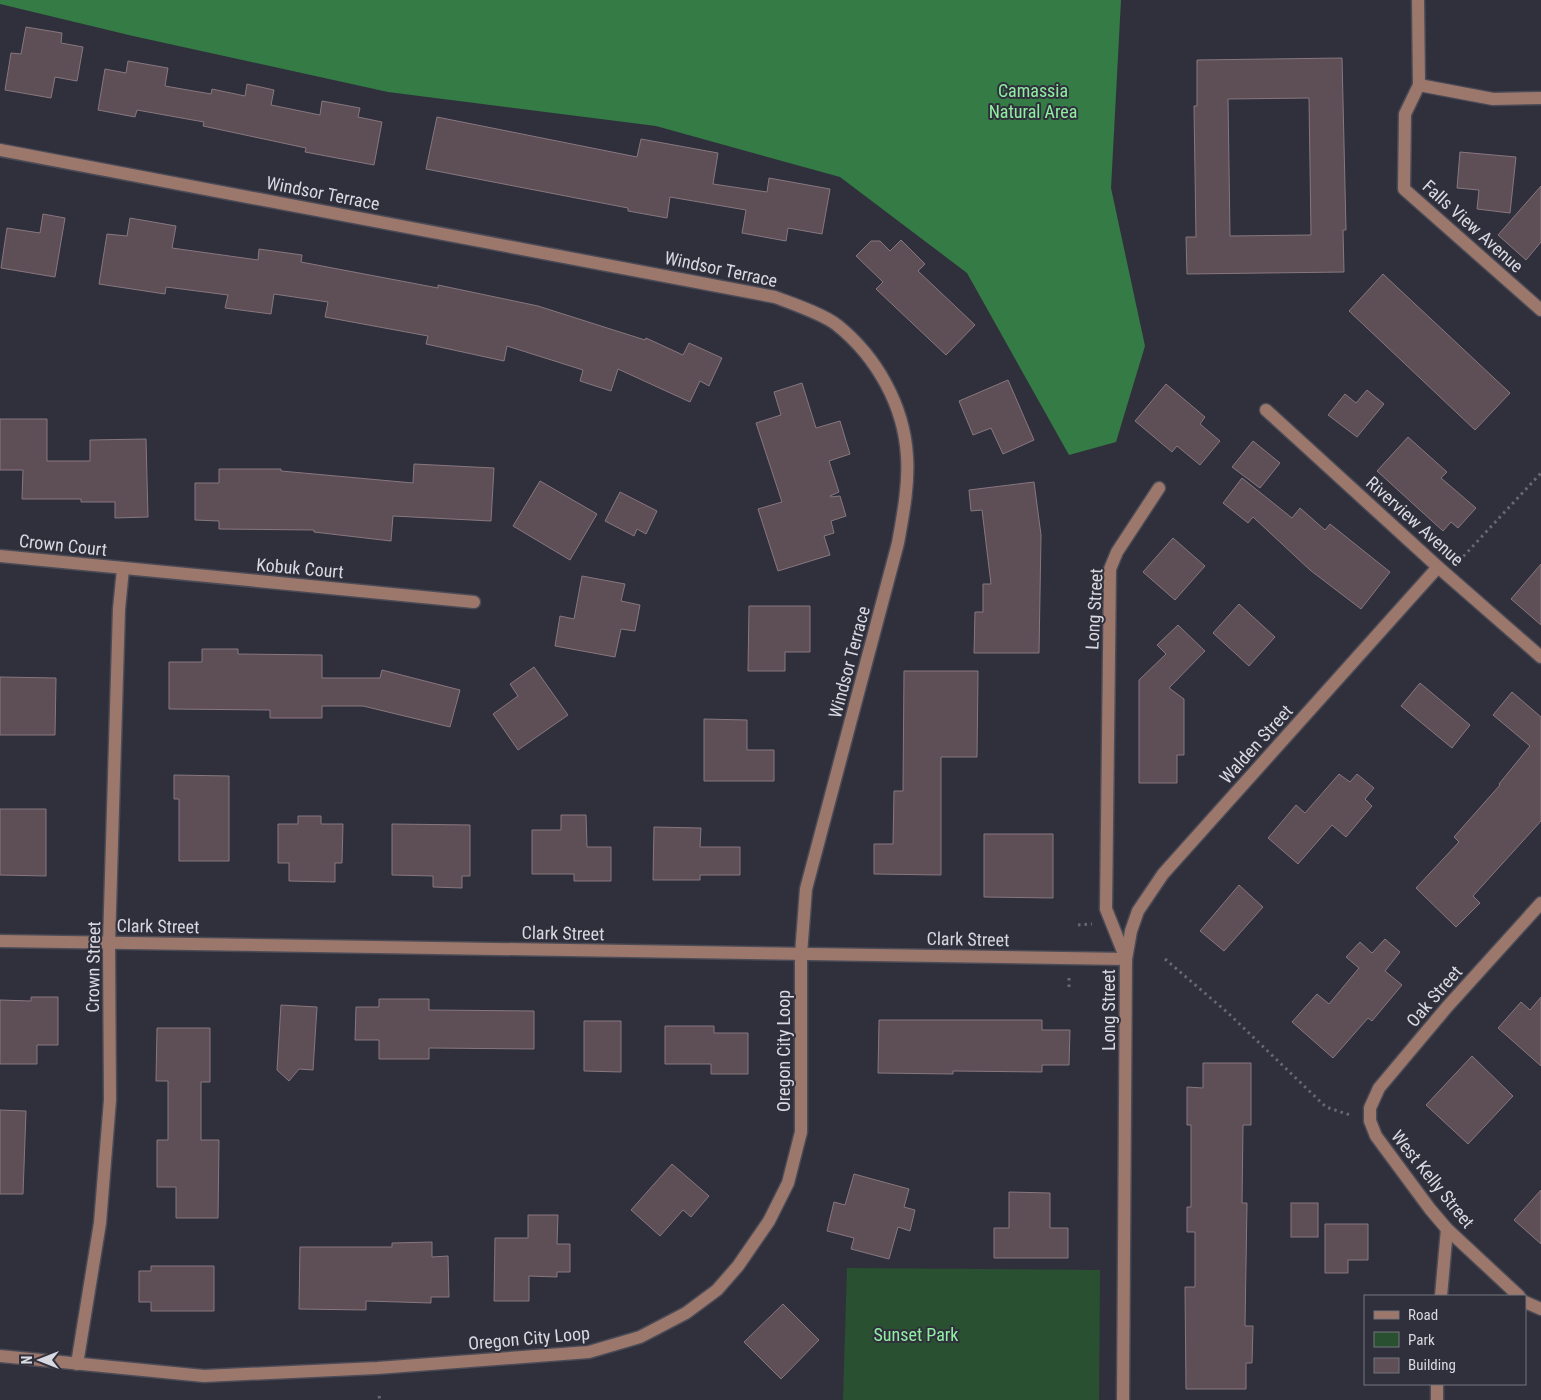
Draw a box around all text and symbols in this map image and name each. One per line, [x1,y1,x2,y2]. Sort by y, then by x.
park label: Camassia Natural Area [989,80,1077,122]
street label: Windsor Terrace [265,172,381,214]
street label: Falls View Avenue [1418,175,1528,277]
street label: Windsor Terrace [663,247,779,291]
street label: Riverview Avenue [1362,472,1468,570]
street label: Crown Court [18,530,108,560]
street label: Kobuk Court [255,554,345,582]
street label: Long Street [1081,568,1107,650]
street label: Windsor Terrace [824,604,874,720]
street label: Walden Street [1215,700,1297,788]
street label: Clark Street [116,915,200,937]
street label: Crown Street [82,921,104,1013]
street label: Clark Street [521,922,605,944]
street label: Clark Street [926,928,1010,950]
street label: Oak Street [1402,961,1466,1031]
street label: Long Street [1098,969,1119,1051]
street label: Oregon City Loop [773,990,794,1112]
street label: West Kelly Street [1387,1126,1479,1232]
legend [1364,1295,1526,1385]
text: Road [1408,1306,1438,1324]
street label: Oregon City Loop [467,1322,591,1354]
park label: Sunset Park [874,1324,958,1345]
text: Park [1408,1331,1435,1349]
north arrow [15,1335,65,1385]
text: N [19,1356,35,1364]
text: Building [1408,1356,1456,1374]

